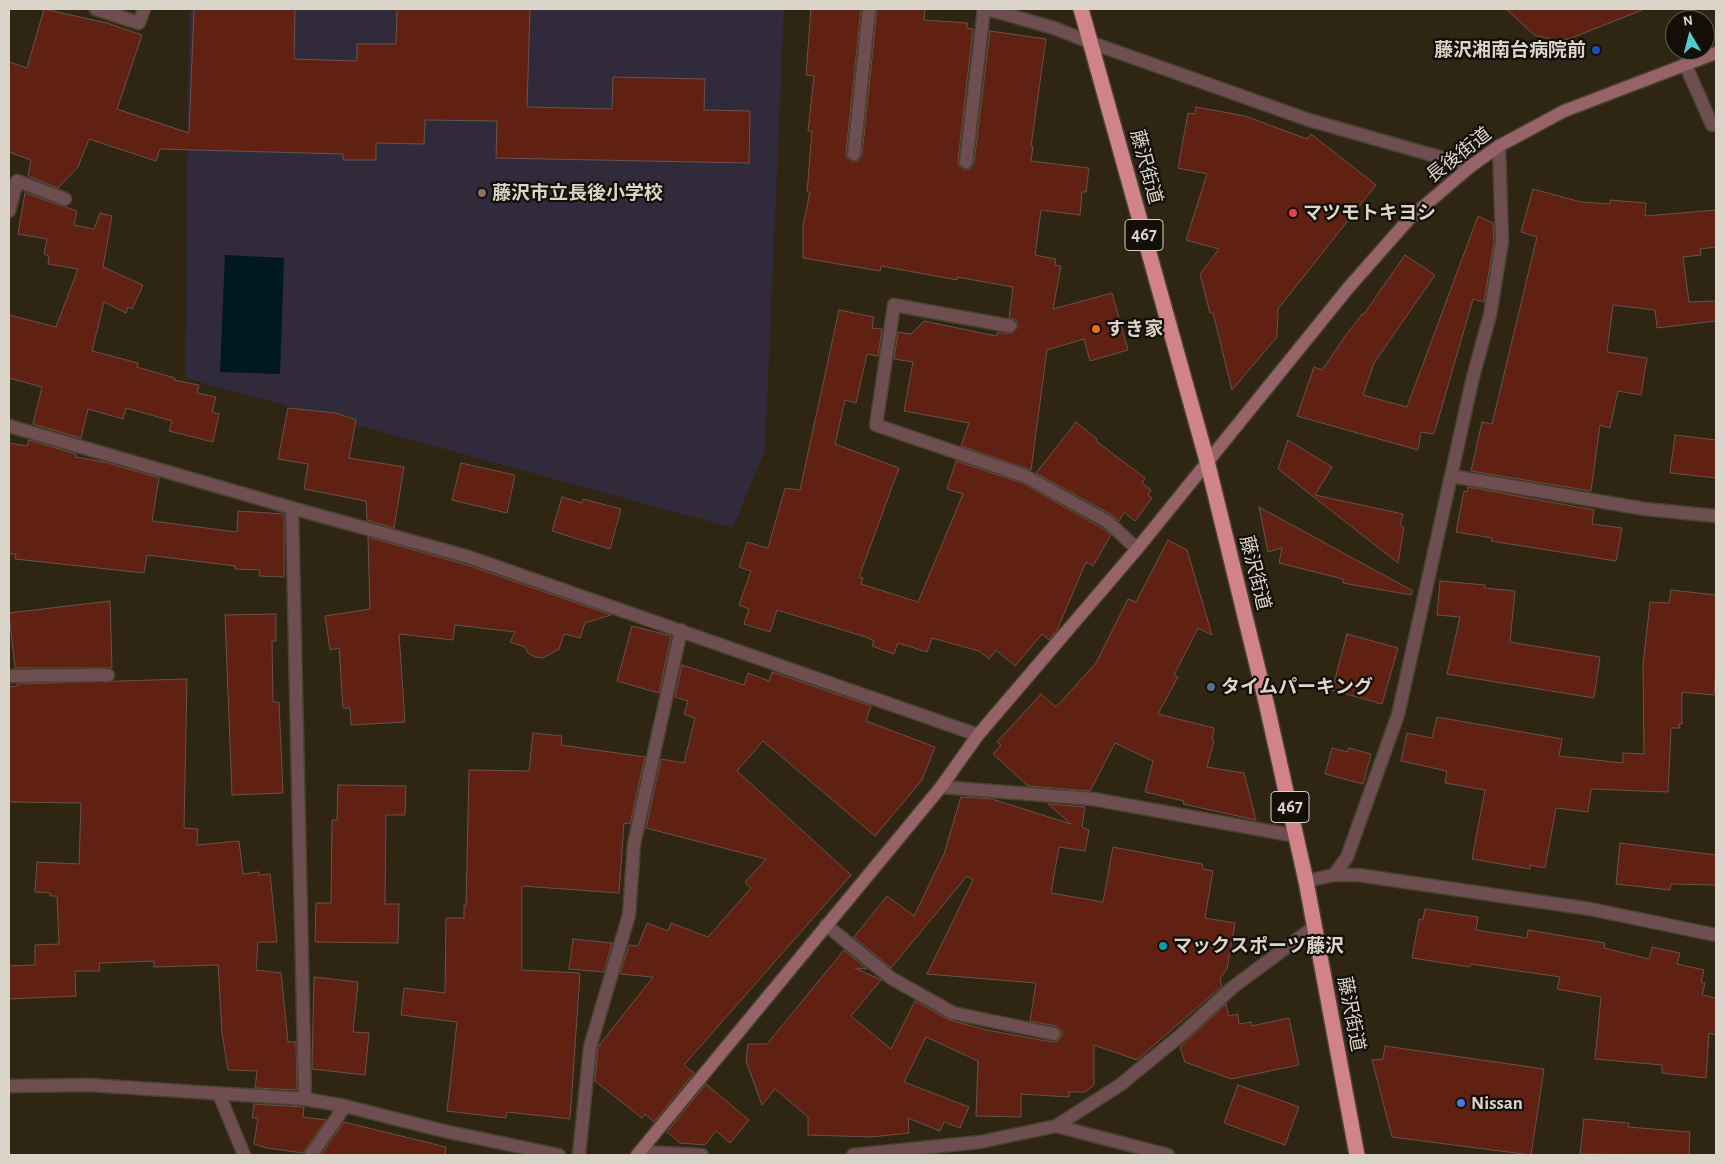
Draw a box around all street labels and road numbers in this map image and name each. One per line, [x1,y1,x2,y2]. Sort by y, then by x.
street label: 長後街道 [1422,123,1496,187]
street label: 藤沢街道 [1125,127,1167,207]
road number: 467 [1125,220,1163,250]
street label: 藤沢街道 [1235,533,1275,613]
road number: 467 [1271,792,1309,822]
street label: 藤沢街道 [1333,975,1369,1053]

